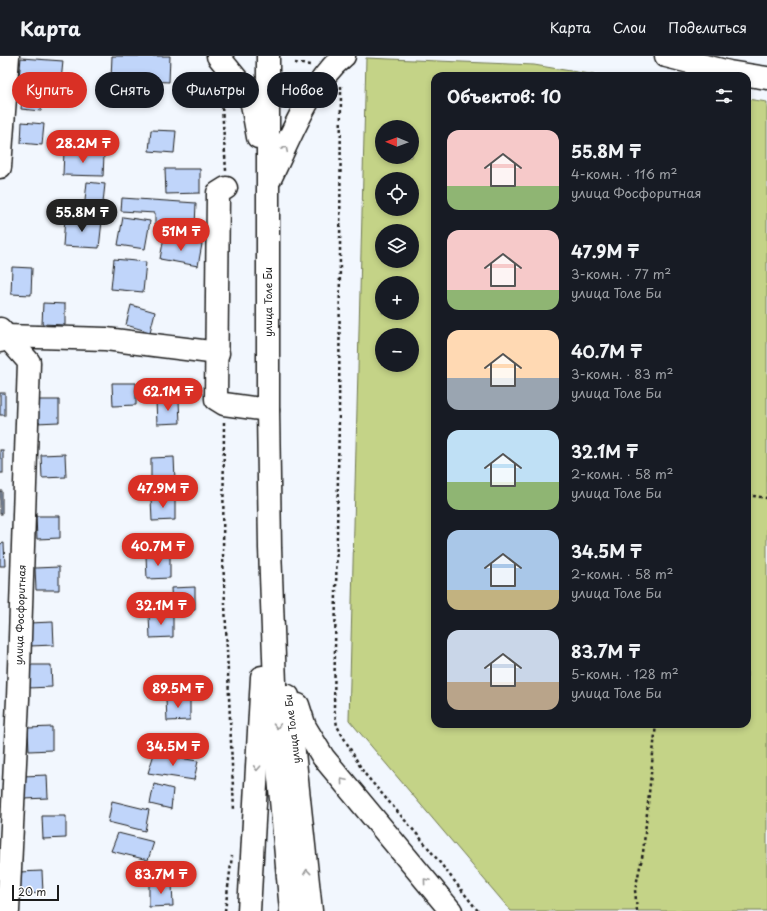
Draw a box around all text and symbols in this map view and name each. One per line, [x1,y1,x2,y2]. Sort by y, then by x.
text: Карта [20,14,81,42]
text: Карта [550,17,591,38]
text: Слои [613,17,646,38]
text: Поделиться [668,17,747,38]
chip: Купить [12,72,87,108]
chip: Снять [95,72,164,108]
chip: Фильтры [172,72,259,108]
chip: Новое [267,72,338,108]
text: Объектов: 10 [447,83,561,109]
icon: filters [713,85,735,107]
north arrow [375,120,419,164]
map controls [375,120,419,372]
pin: 28.2M ₸ [46,130,120,164]
text: 28.2M ₸ [55,133,111,152]
text: 55.8M ₸ [571,138,641,164]
one-way arrow [280,146,288,153]
icon: home [479,146,527,194]
text: 4-комн. · 116 m² [571,164,677,183]
button: locate [375,172,419,216]
text: улица Фосфоритная [571,183,702,202]
pin: 55.8M ₸ [45,199,119,233]
text: 55.8M ₸ [55,202,109,221]
pin: 51M ₸ [153,218,209,252]
text: 51M ₸ [162,221,200,240]
button: layers [375,224,419,268]
text: 47.9M ₸ [571,238,639,264]
icon: home [479,246,527,294]
text: 3-комн. · 77 m² [571,264,671,283]
street label: улица Толе Би [260,267,275,337]
button: + [375,276,419,320]
text: улица Толе Би [571,283,662,302]
button: − [375,328,419,372]
text: 40.7M ₸ [571,338,642,364]
icon: home [479,346,527,394]
text: 3-комн. · 83 m² [571,364,673,383]
pin: 62.1M ₸ [131,378,205,412]
text: 62.1M ₸ [143,381,193,400]
text: улица Толе Би [571,383,662,402]
text: 32.1M ₸ [571,438,638,464]
icon: home [479,446,527,494]
text: 2-комн. · 58 m² [571,464,673,483]
pin: 47.9M ₸ [126,475,200,509]
text: 47.9M ₸ [137,478,189,497]
text: улица Толе Би [571,483,662,502]
pin: 40.7M ₸ [121,533,195,567]
text: 40.7M ₸ [131,536,185,555]
text: 34.5M ₸ [571,538,642,564]
icon: home [479,546,527,594]
text: 2-комн. · 58 m² [571,564,673,583]
street label: улица Фосфоритная [10,565,29,665]
text: улица Толе Би [571,583,662,602]
pin: 32.1M ₸ [124,592,198,626]
text: 32.1M ₸ [135,595,187,614]
text: 83.7M ₸ [571,638,640,664]
icon: home [479,646,527,694]
text: 5-комн. · 128 m² [571,664,679,683]
pin: 89.5M ₸ [141,675,215,709]
text: 89.5M ₸ [152,678,204,697]
text: улица Толе Би [571,683,662,702]
street label: улица Толе Би [280,693,303,765]
one-way arrow [272,723,281,729]
pin: 34.5M ₸ [136,733,210,767]
text: 34.5M ₸ [146,736,200,755]
one-way arrow [252,765,261,771]
one-way arrow [340,779,347,786]
pin: 83.7M ₸ [124,861,198,895]
text: 83.7M ₸ [135,864,187,883]
one-way arrow [303,869,312,875]
one-way arrow [424,878,431,886]
scale bar [12,883,59,902]
text: 20 m [18,883,46,900]

